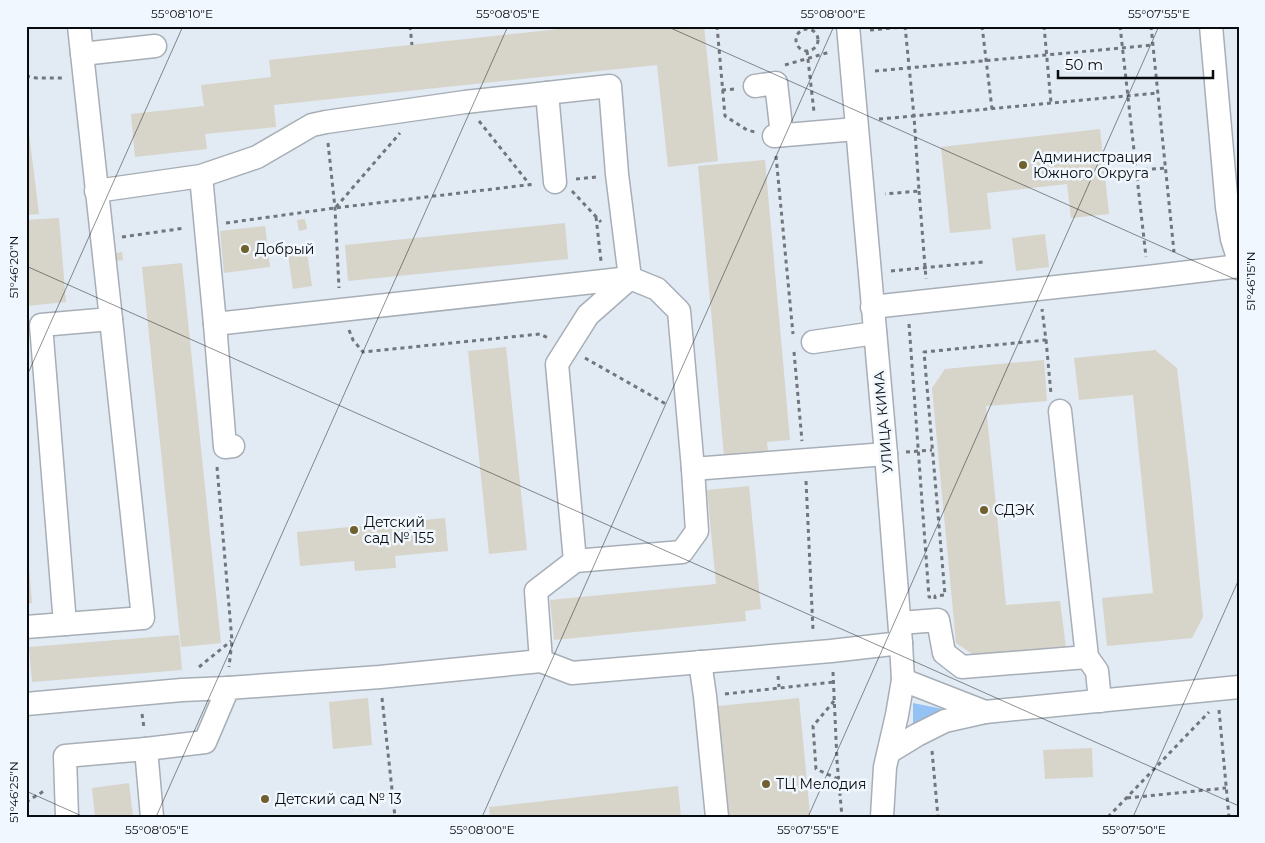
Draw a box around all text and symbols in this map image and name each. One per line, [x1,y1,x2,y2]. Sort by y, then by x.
text: 55°08'10"E [151,6,213,21]
text: 55°08'05"E [476,6,540,21]
text: 55°08'00"E [800,6,866,21]
text: 55°07'55"E [1128,6,1190,21]
scale bar [1058,48,1212,80]
text: 50 m [1065,55,1103,74]
place label: Администрация Южного Округа [1033,148,1152,182]
marker: Администрация Южного Округа [1017,159,1029,171]
text: 51°46'20"N [6,236,21,298]
place label: Добрый [255,240,314,258]
marker: Добрый [239,243,251,255]
text: 51°46'15"N [1243,251,1258,311]
street label: УЛИЦА КИМА [870,370,896,474]
place label: СДЭК [994,501,1035,519]
marker: СДЭК [978,504,990,516]
place label: Детский сад № 155 [364,513,434,547]
marker: Детский сад № 155 [348,524,360,536]
text: 51°46'25"N [6,761,21,823]
place label: ТЦ Мелодия [776,775,866,793]
marker: ТЦ Мелодия [760,778,772,790]
place label: Детский сад № 13 [275,790,402,808]
marker: Детский сад № 13 [259,793,271,805]
text: 55°08'05"E [125,822,189,837]
text: 55°08'00"E [449,822,515,837]
text: 55°07'55"E [777,822,839,837]
text: 55°07'50"E [1102,822,1166,837]

